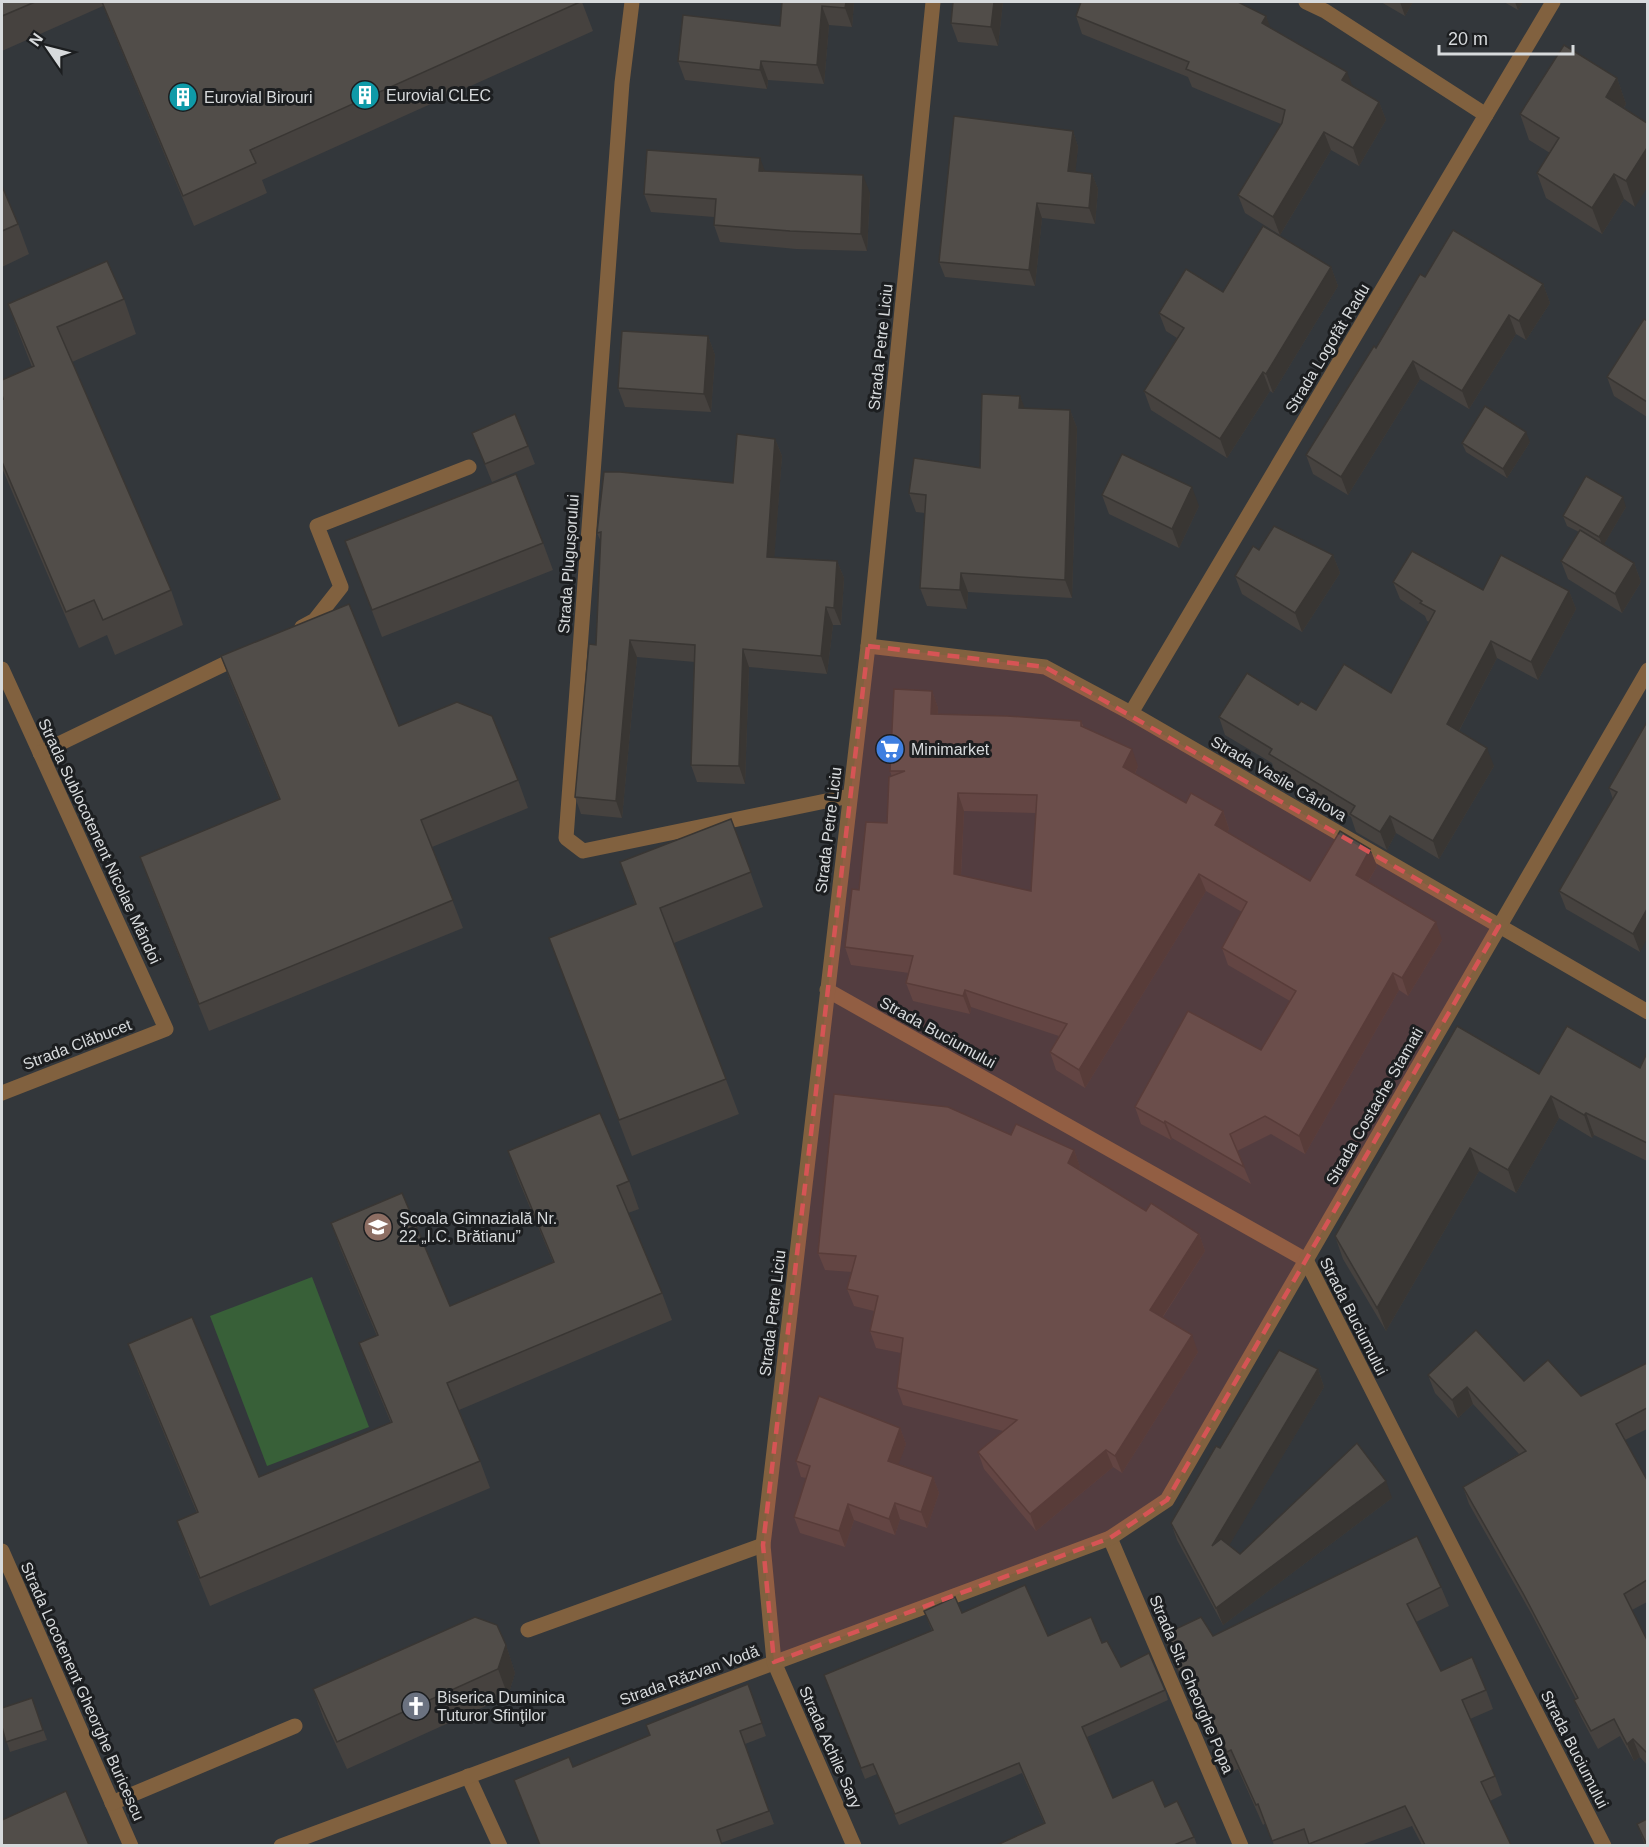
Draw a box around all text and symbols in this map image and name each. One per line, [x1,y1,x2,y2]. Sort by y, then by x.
north arrow [18,18,78,78]
scale bar [1439,18,1572,56]
text: 20 m [1448,29,1488,49]
text: N [26,30,46,49]
building icon: Eurovial CLEC [349,79,381,111]
building icon: Eurovial Birouri [167,81,199,113]
place label: Eurovial CLEC [386,87,491,104]
place label: Eurovial Birouri [204,89,312,106]
street label: Strada Logofăt Radu [1282,281,1373,416]
street label: Strada Petre Liciu [865,283,896,411]
street label: Strada Plugușorului [555,494,582,634]
street label: Strada Sublocotenent Nicolae Măndoi [35,716,164,967]
supermarket icon: Minimarket [874,733,906,765]
street label: Strada Vasile Cârlova [1208,733,1350,824]
place label: Minimarket [911,741,990,758]
street label: Strada Petre Liciu [812,766,845,894]
street label: Strada Buciumului [877,994,999,1071]
street label: Strada Clăbucet [21,1016,134,1073]
street label: Strada Costache Stamati [1323,1025,1426,1188]
place label: Școala Gimnazială Nr. 22 „I.C. Brătianu” [399,1210,557,1245]
school or university icon: Școala Gimnazială Nr. 22 „I.C. Brătianu” [362,1211,394,1243]
street label: Strada Petre Liciu [756,1249,789,1377]
street label: Strada Buciumului [1317,1255,1391,1378]
street label: Strada Locotenent Gheorghe Buricescu [18,1559,147,1823]
street label: Strada Slt. Gheorghe Popa [1146,1592,1237,1776]
street label: Strada Răzvan Vodă [617,1642,761,1709]
street label: Strada Achile Sary [796,1684,865,1811]
street label: Strada Buciumului [1538,1688,1612,1811]
place label: Biserica Duminica Tuturor Sfinților [437,1689,565,1724]
church icon: Biserica Duminica Tuturor Sfinților [400,1690,432,1722]

